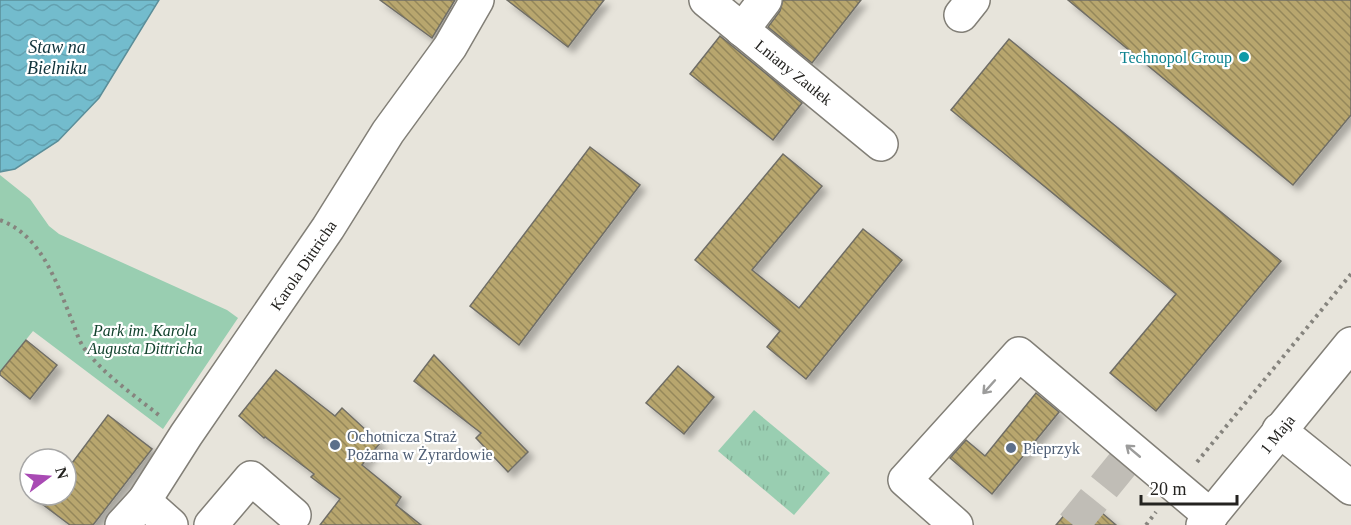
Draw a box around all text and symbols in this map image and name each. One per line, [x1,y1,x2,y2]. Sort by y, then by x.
street label: Lniany Zaułek [751,36,835,109]
water label: Staw na Bielniku [27,37,87,78]
place label: Technopol Group [1120,49,1232,67]
marker: Technopol Group [1237,50,1251,64]
street label: Karola Dittricha [267,217,340,313]
park label: Park im. Karola Augusta Dittricha [86,322,203,358]
one-way arrow [982,380,996,395]
street label: 1 Maja [1257,412,1299,458]
place label: Ochotnicza Straż Pożarna w Żyrardowie [347,428,493,464]
marker: Ochotnicza Straż Pożarna w Żyrardowie [328,438,342,452]
place label: Pieprzyk [1023,440,1080,458]
marker: Pieprzyk [1004,441,1018,455]
one-way arrow [1126,444,1141,458]
north arrow [18,447,78,507]
text: N [52,465,72,481]
scale bar [1141,468,1237,506]
text: 20 m [1150,479,1187,499]

